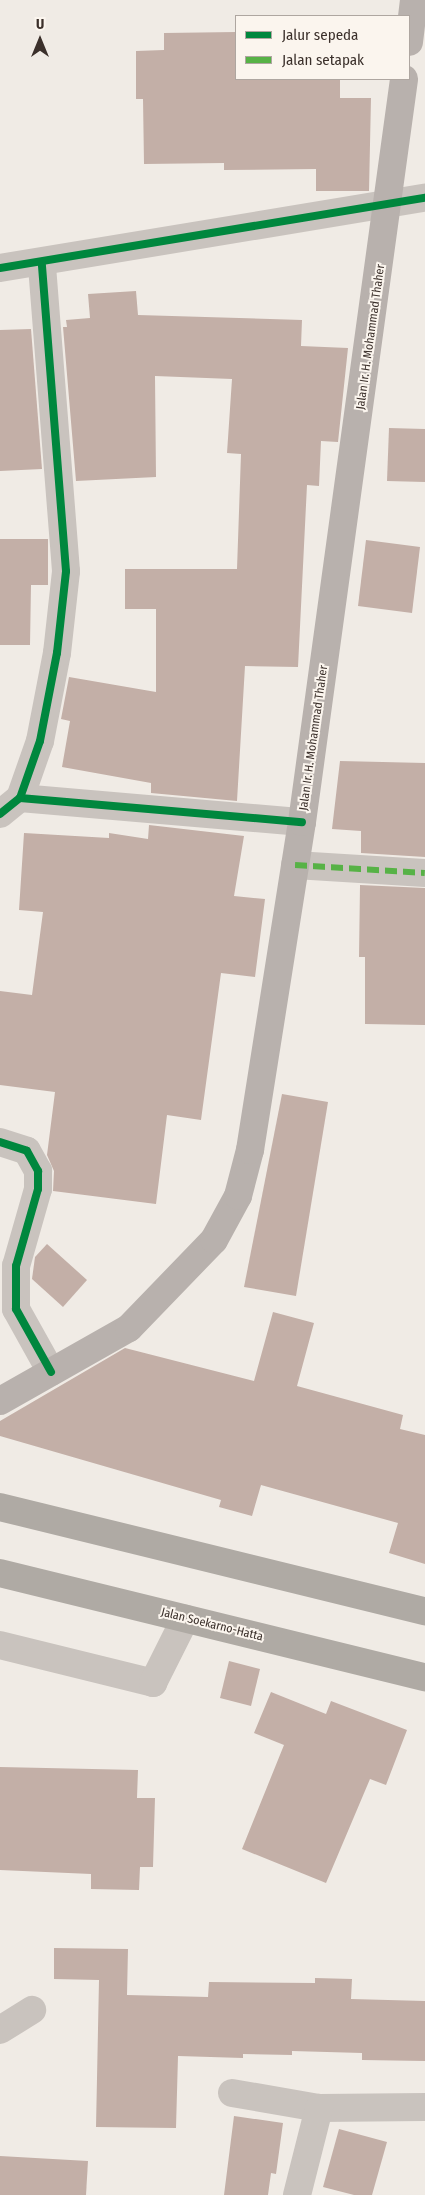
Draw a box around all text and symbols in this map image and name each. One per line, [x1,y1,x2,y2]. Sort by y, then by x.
north arrow [15,15,65,65]
legend [235,15,410,80]
text: U [36,16,44,33]
text: Jalur sepeda [282,26,358,44]
text: Jalan setapak [282,51,364,69]
street label: Jalan Ir. H. Mohammad Thaher [354,264,388,410]
street label: Jalan Ir. H. Mohammad Thaher [297,665,331,811]
street label: Jalan Soekarno-Hatta [159,1605,265,1645]

